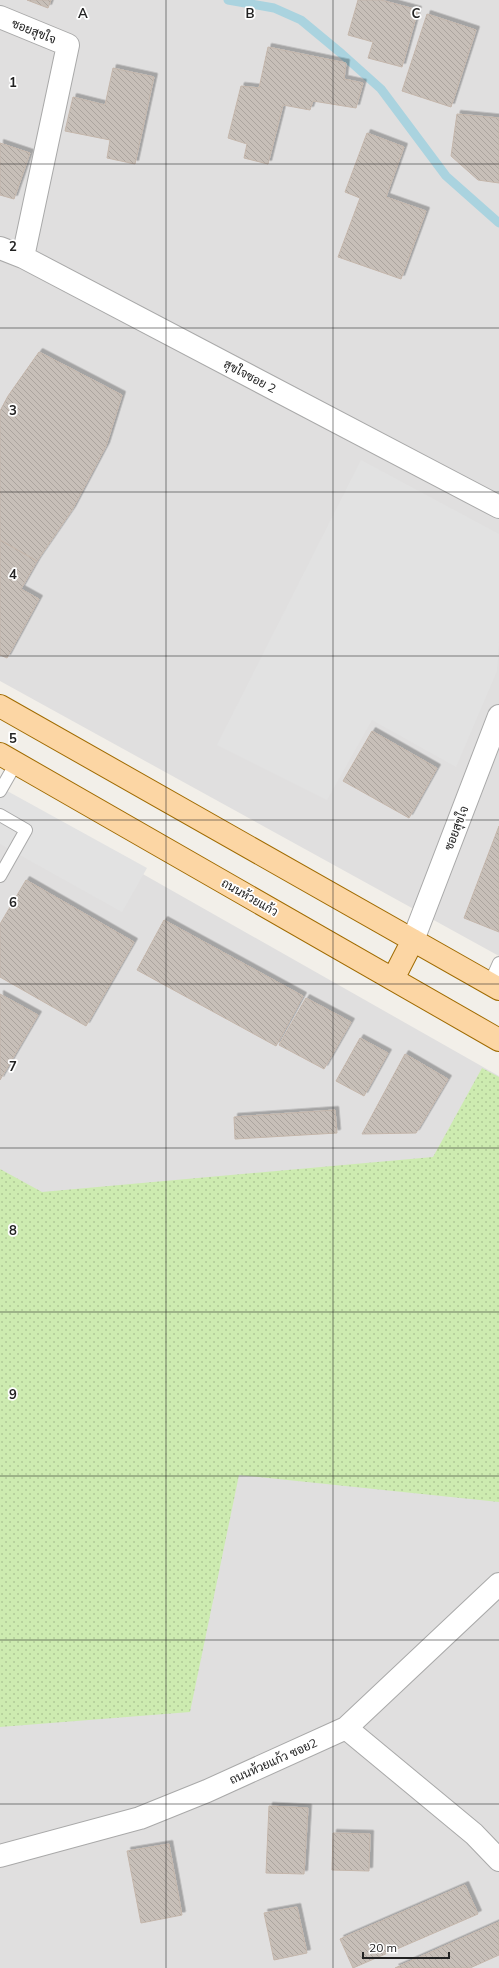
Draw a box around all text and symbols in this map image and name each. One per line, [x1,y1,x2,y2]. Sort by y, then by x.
text: A [78,5,88,21]
text: B [246,5,255,21]
text: C [412,5,421,21]
street label: ซอยสุขใจ [9,15,58,49]
text: 1 [9,74,17,90]
text: 2 [9,238,17,254]
street label: สุขใจซอย 2 [220,356,279,398]
text: 3 [9,402,17,418]
text: 4 [9,566,17,582]
text: 5 [9,730,17,746]
street label: ซอยสุขใจ [441,804,473,853]
street label: ถนนห้วยแก้ว [219,875,281,919]
text: 6 [9,894,17,910]
text: 7 [9,1058,17,1074]
text: 8 [9,1222,17,1238]
text: 9 [9,1386,17,1402]
street label: ถนนห้วยแก้ว ซอย2 [227,1735,319,1787]
scale bar [363,1934,449,1960]
text: 20 m [369,1940,397,1955]

